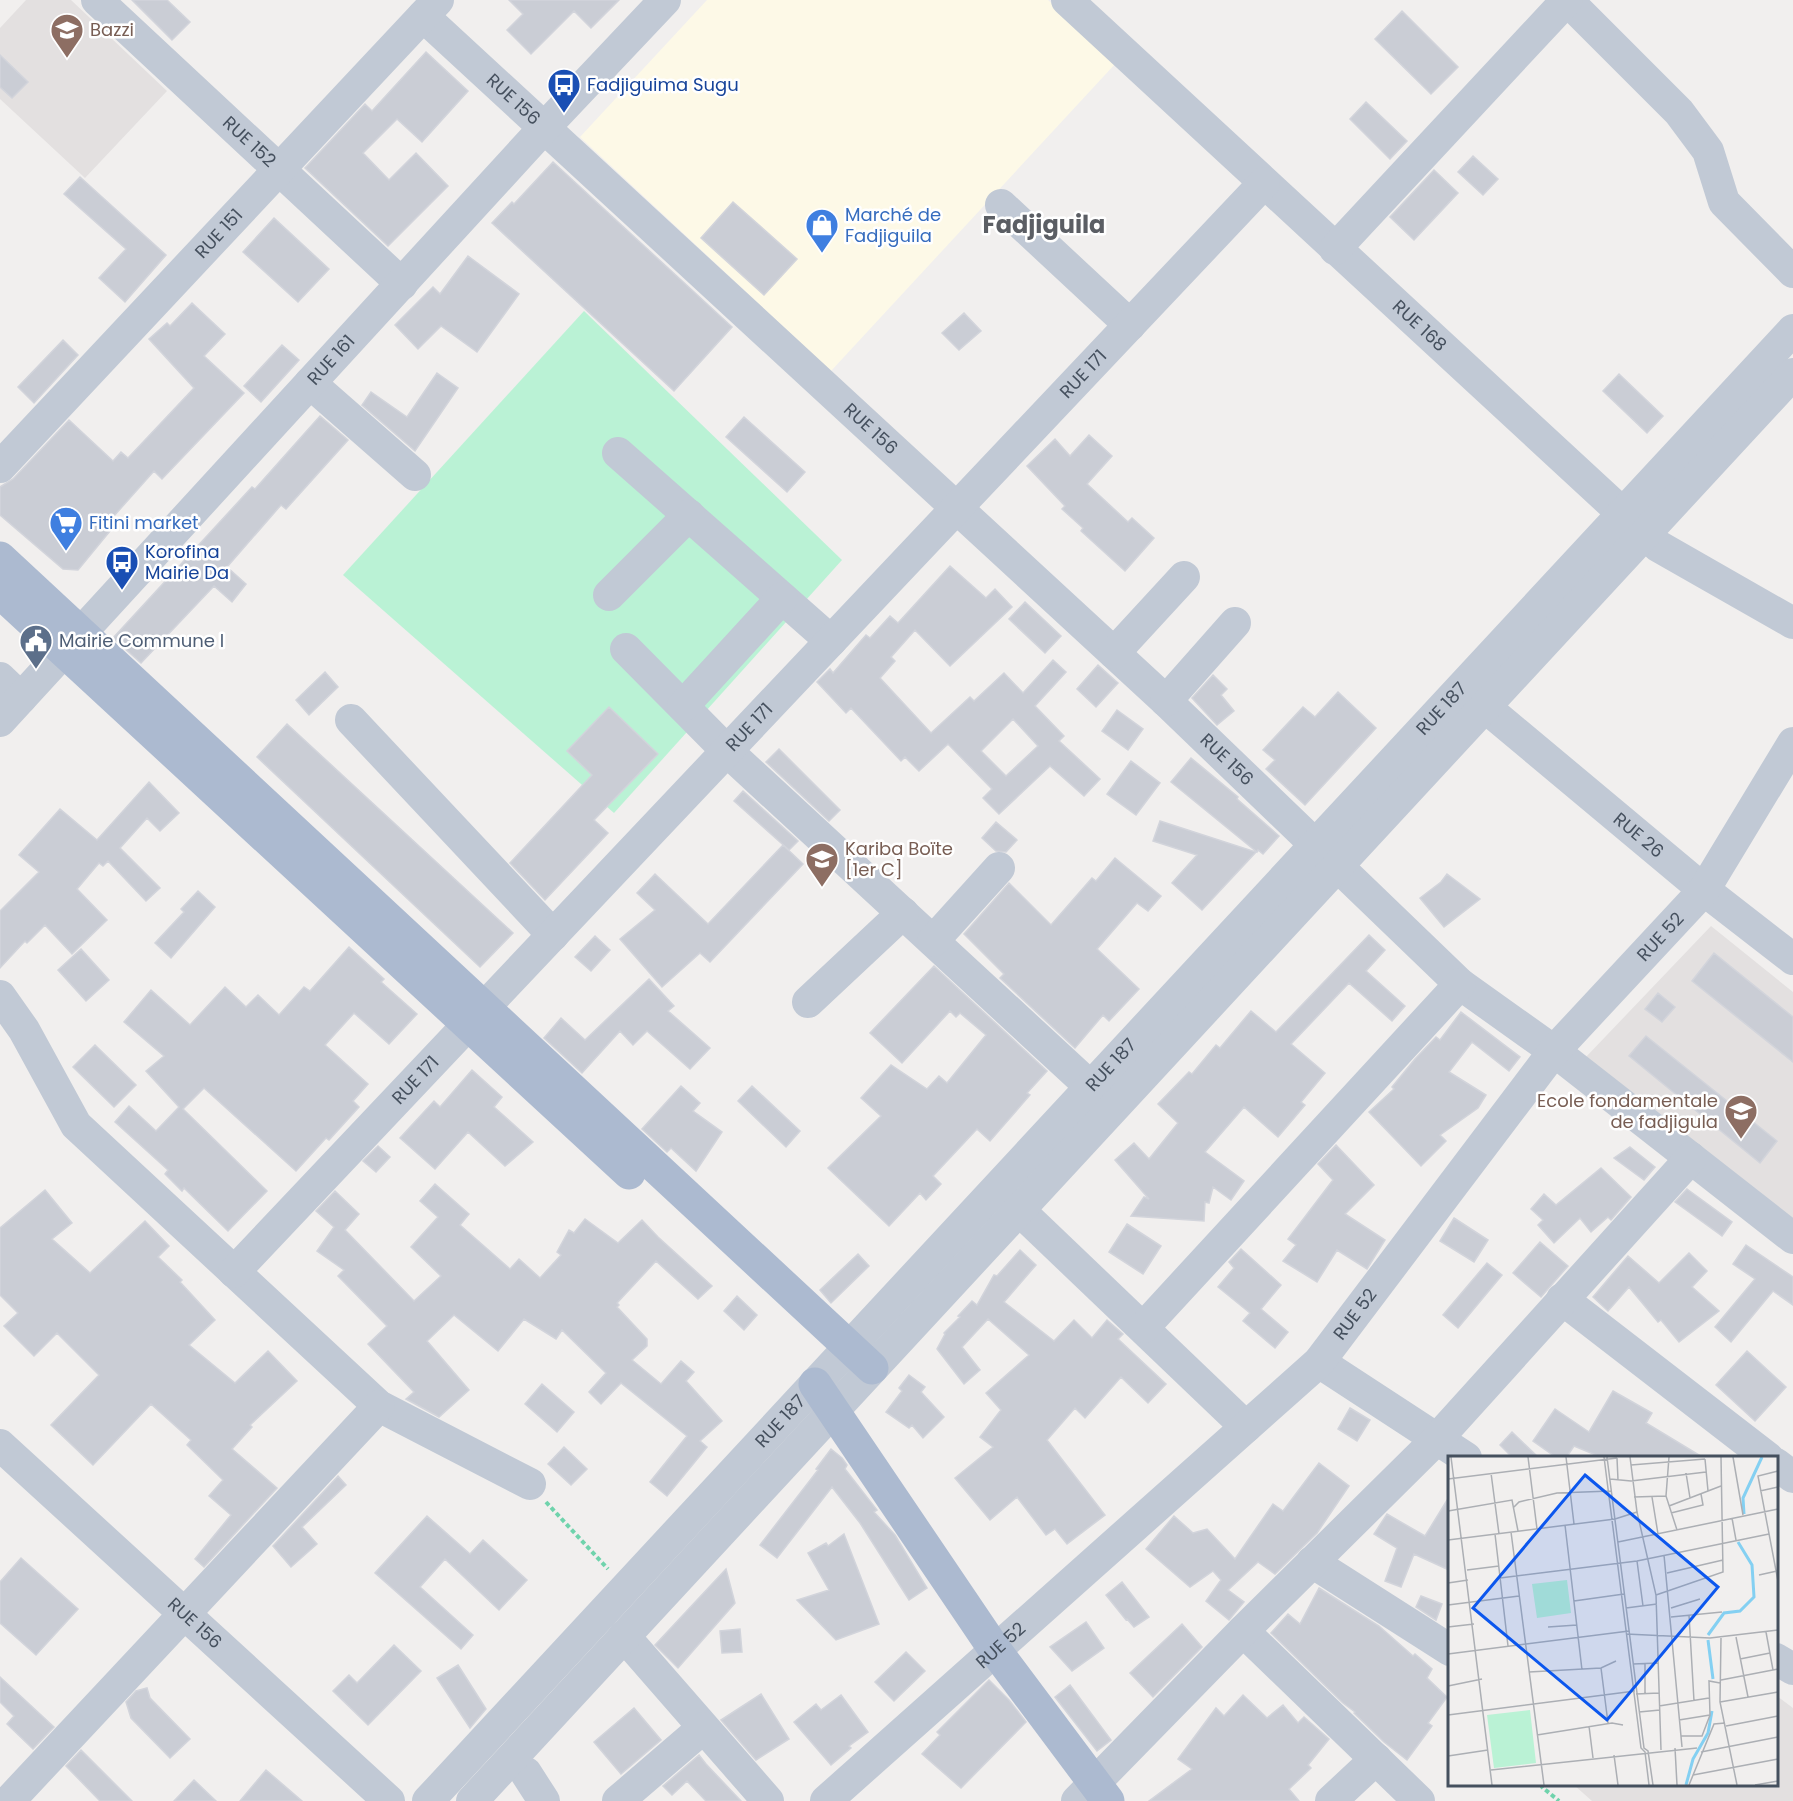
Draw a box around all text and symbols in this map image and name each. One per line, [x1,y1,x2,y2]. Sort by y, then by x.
school or university icon: Bazzi [49,12,85,59]
place label: Bazzi [90,17,134,42]
bus stop icon: Fadjiguima Sugu [546,67,582,114]
street label: RUE 156 [481,68,546,130]
place label: Fadjiguima Sugu [587,72,739,97]
street label: RUE 152 [217,110,282,173]
place label: Marché de Fadjiguila [845,202,941,248]
street label: RUE 151 [189,203,248,264]
shop icon: Marché de Fadjiguila [804,207,840,254]
district label: Fadjiguila [983,208,1105,241]
street label: RUE 168 [1387,294,1453,357]
street label: RUE 161 [301,329,360,390]
street label: RUE 171 [1054,344,1112,404]
street label: RUE 156 [838,397,904,460]
supermarket icon: Fitini market [48,505,84,552]
place label: Fitini market [89,510,199,535]
place label: Korofina Mairie Da [145,539,229,585]
bus stop icon: Korofina Mairie Da [104,544,140,591]
public building icon: Mairie Commune I [18,623,54,670]
place label: Mairie Commune I [59,628,224,653]
street label: RUE 187 [1410,676,1472,740]
street label: RUE 171 [720,697,778,757]
street label: RUE 156 [1195,727,1259,791]
street label: RUE 26 [1608,806,1669,863]
place label: Kariba Boïte [1er C] [845,836,953,882]
school or university icon: Kariba Boïte [1er C] [804,841,840,888]
street label: RUE 52 [1631,906,1689,967]
street label: RUE 187 [1080,1033,1142,1097]
street label: RUE 171 [386,1050,444,1110]
place label: Ecole fondamentale de fadjigula [1537,1088,1718,1134]
school or university icon: Ecole fondamentale de fadjigula [1723,1093,1759,1140]
street label: RUE 52 [1327,1283,1382,1345]
street label: RUE 187 [749,1389,811,1453]
inset map [1448,1456,1778,1786]
street label: RUE 156 [162,1591,228,1654]
street label: RUE 52 [970,1616,1031,1674]

